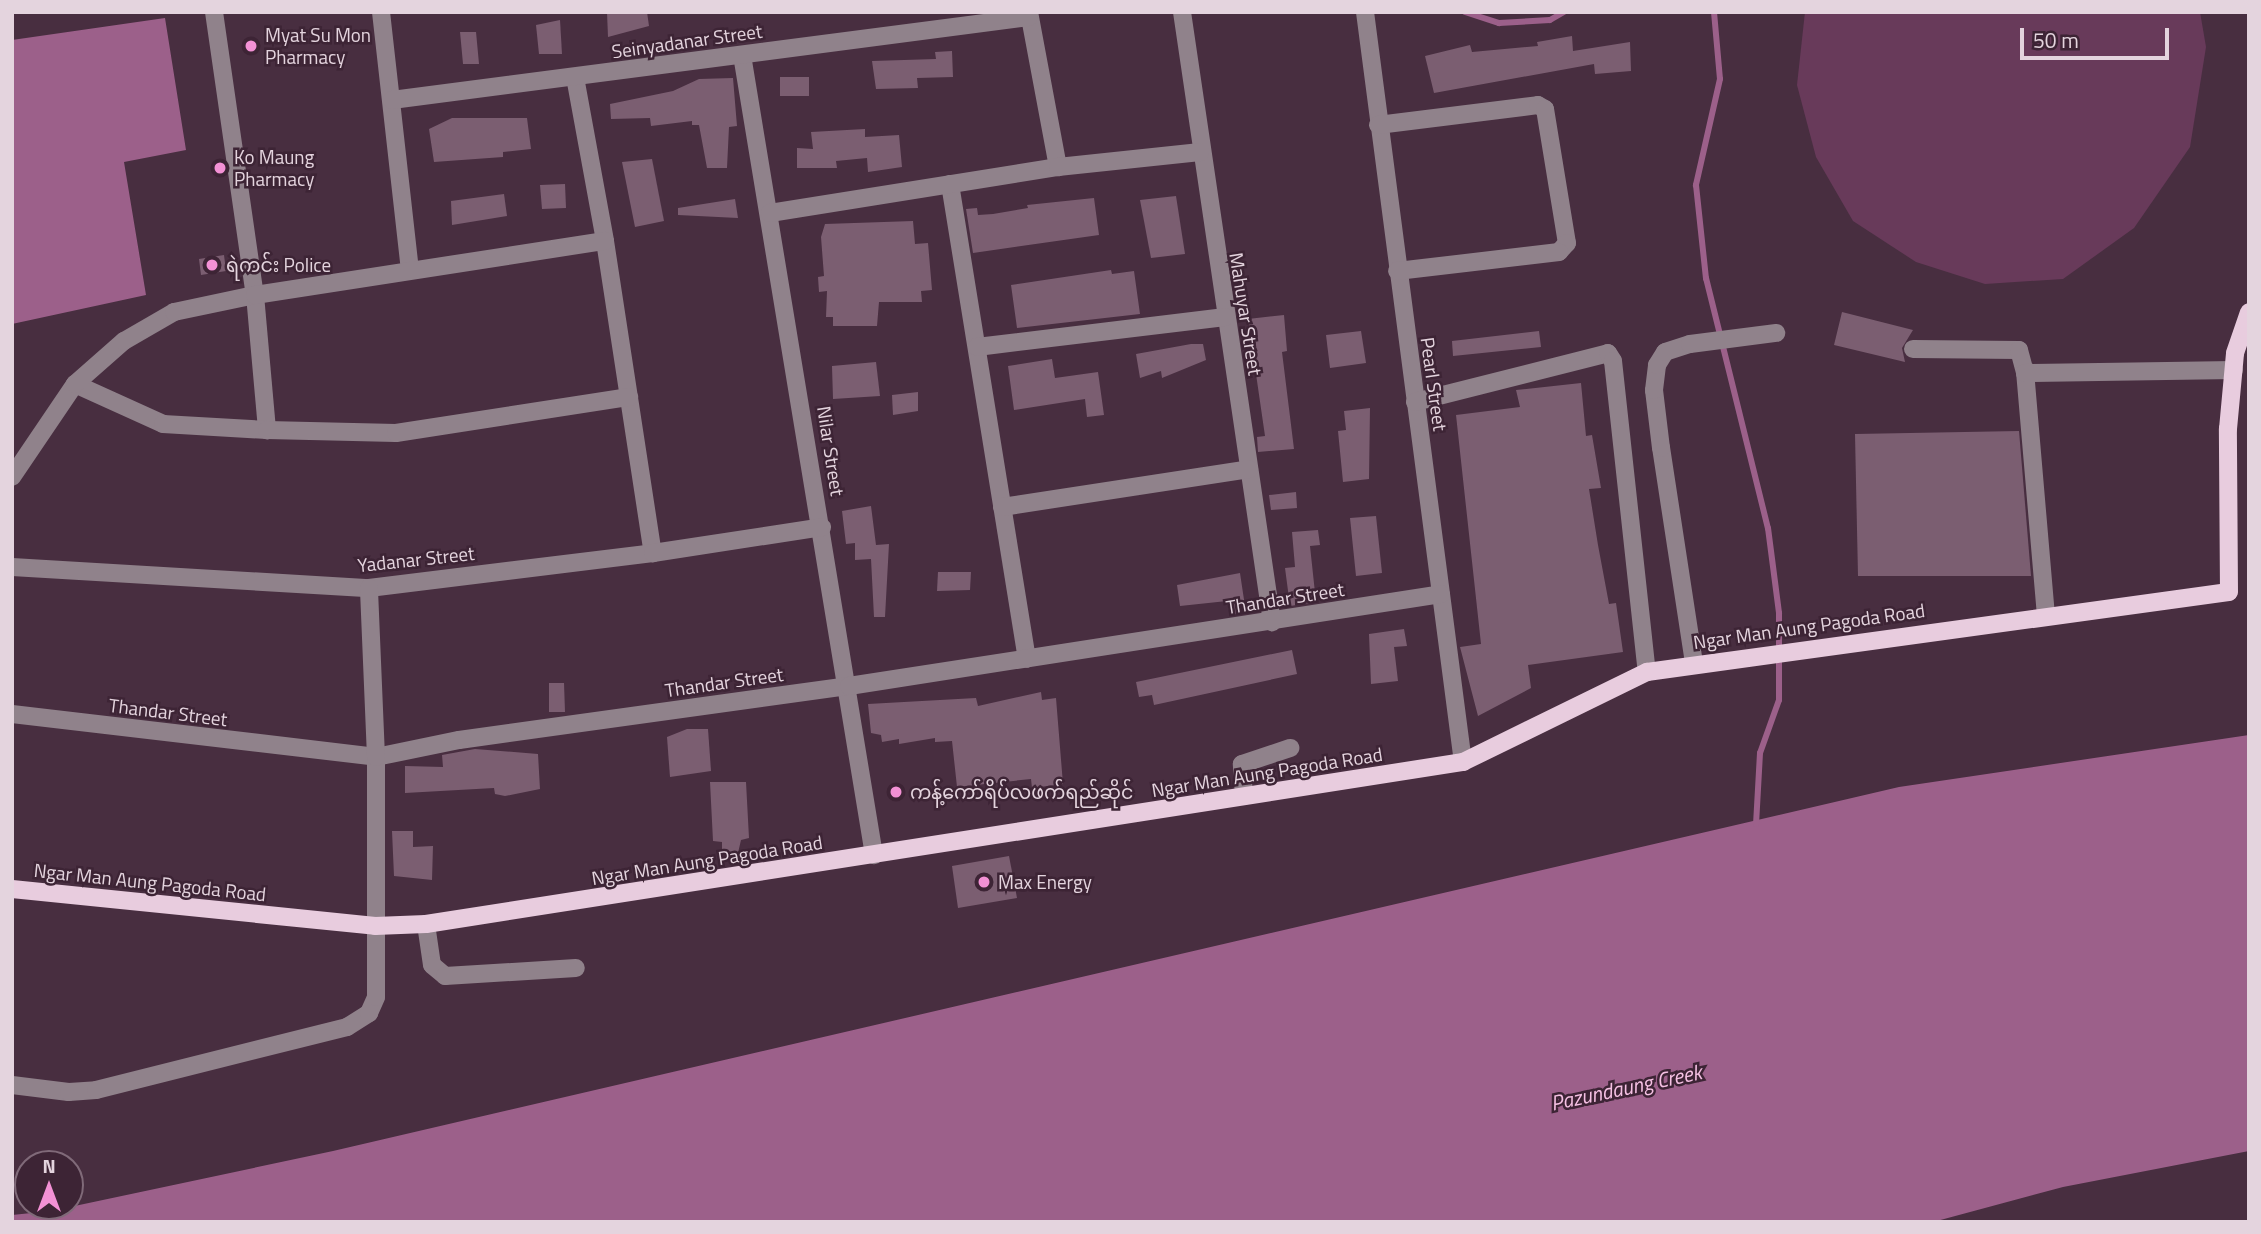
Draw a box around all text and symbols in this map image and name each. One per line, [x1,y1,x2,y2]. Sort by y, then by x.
scale bar [2023,14,2172,58]
street label: Seinyadanar Street [610,19,764,63]
place label: Myat Su Mon Pharmacy [265,24,371,68]
text: 50 m [2033,24,2079,56]
marker: Myat Su Mon Pharmacy [243,38,259,54]
place label: Ko Maung Pharmacy [234,146,314,190]
marker: Ko Maung Pharmacy [212,160,228,176]
street label: Mahuyar Street [1225,251,1267,377]
place label: ရဲကင်း Police [226,254,331,276]
marker: ရဲကင်း Police [204,257,220,273]
street label: Pearl Street [1416,336,1452,432]
street label: Nilar Street [813,404,849,498]
street label: Yadanar Street [356,542,476,576]
street label: Thandar Street [1224,577,1346,619]
street label: Ngar Man Aung Pagoda Road [1692,598,1926,654]
street label: Thandar Street [663,662,785,702]
street label: Thandar Street [107,693,229,731]
street label: Ngar Man Aung Pagoda Road [1150,742,1384,802]
place label: ကန့်ကော်ရိပ်လဖက်ရည်ဆိုင် [910,781,1133,803]
marker: ကန့်ကော်ရိပ်လဖက်ရည်ဆိုင် [888,784,904,800]
street label: Ngar Man Aung Pagoda Road [590,830,824,890]
street label: Ngar Man Aung Pagoda Road [33,858,267,906]
place label: Max Energy [998,871,1092,893]
marker: Max Energy [976,874,992,890]
water label: Pazundaung Creek [1548,1059,1704,1115]
north arrow [14,1150,84,1220]
text: N [42,1151,56,1180]

